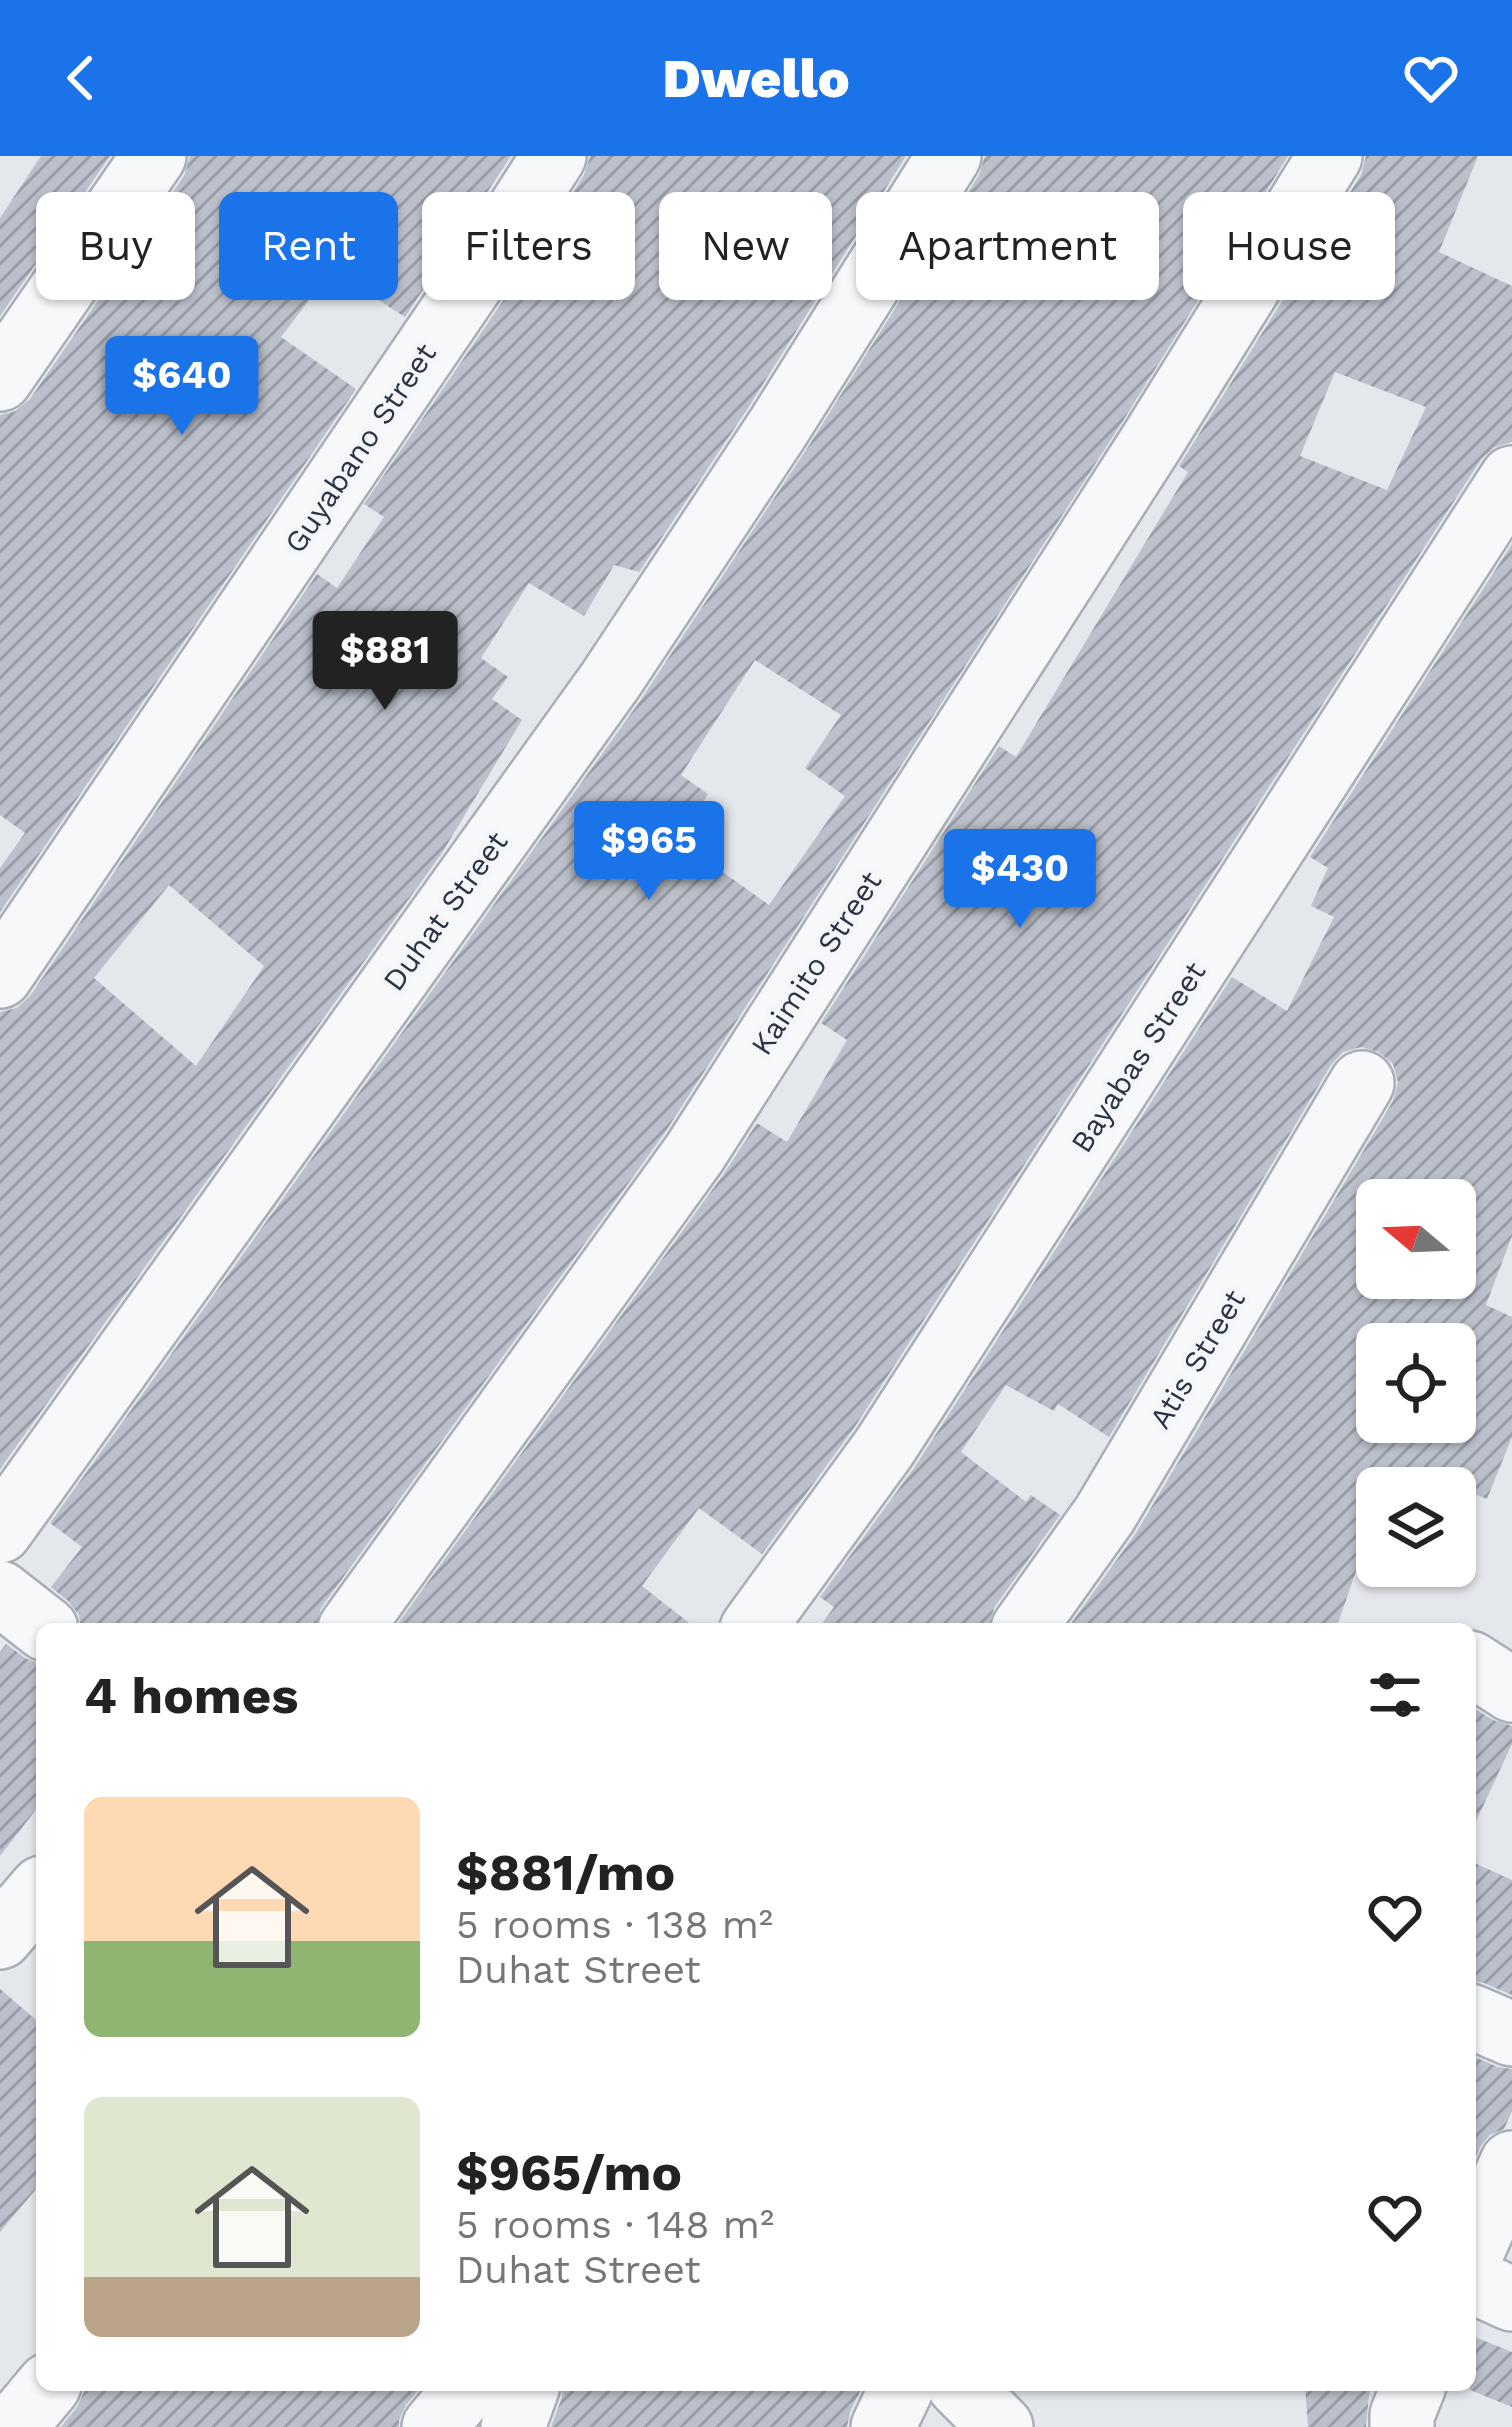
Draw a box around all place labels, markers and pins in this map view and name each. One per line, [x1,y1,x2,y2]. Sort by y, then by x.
pin: $640 [111,336,253,438]
pin: $881 [314,611,456,713]
pin: $965 [578,801,720,903]
pin: $430 [949,829,1091,931]

